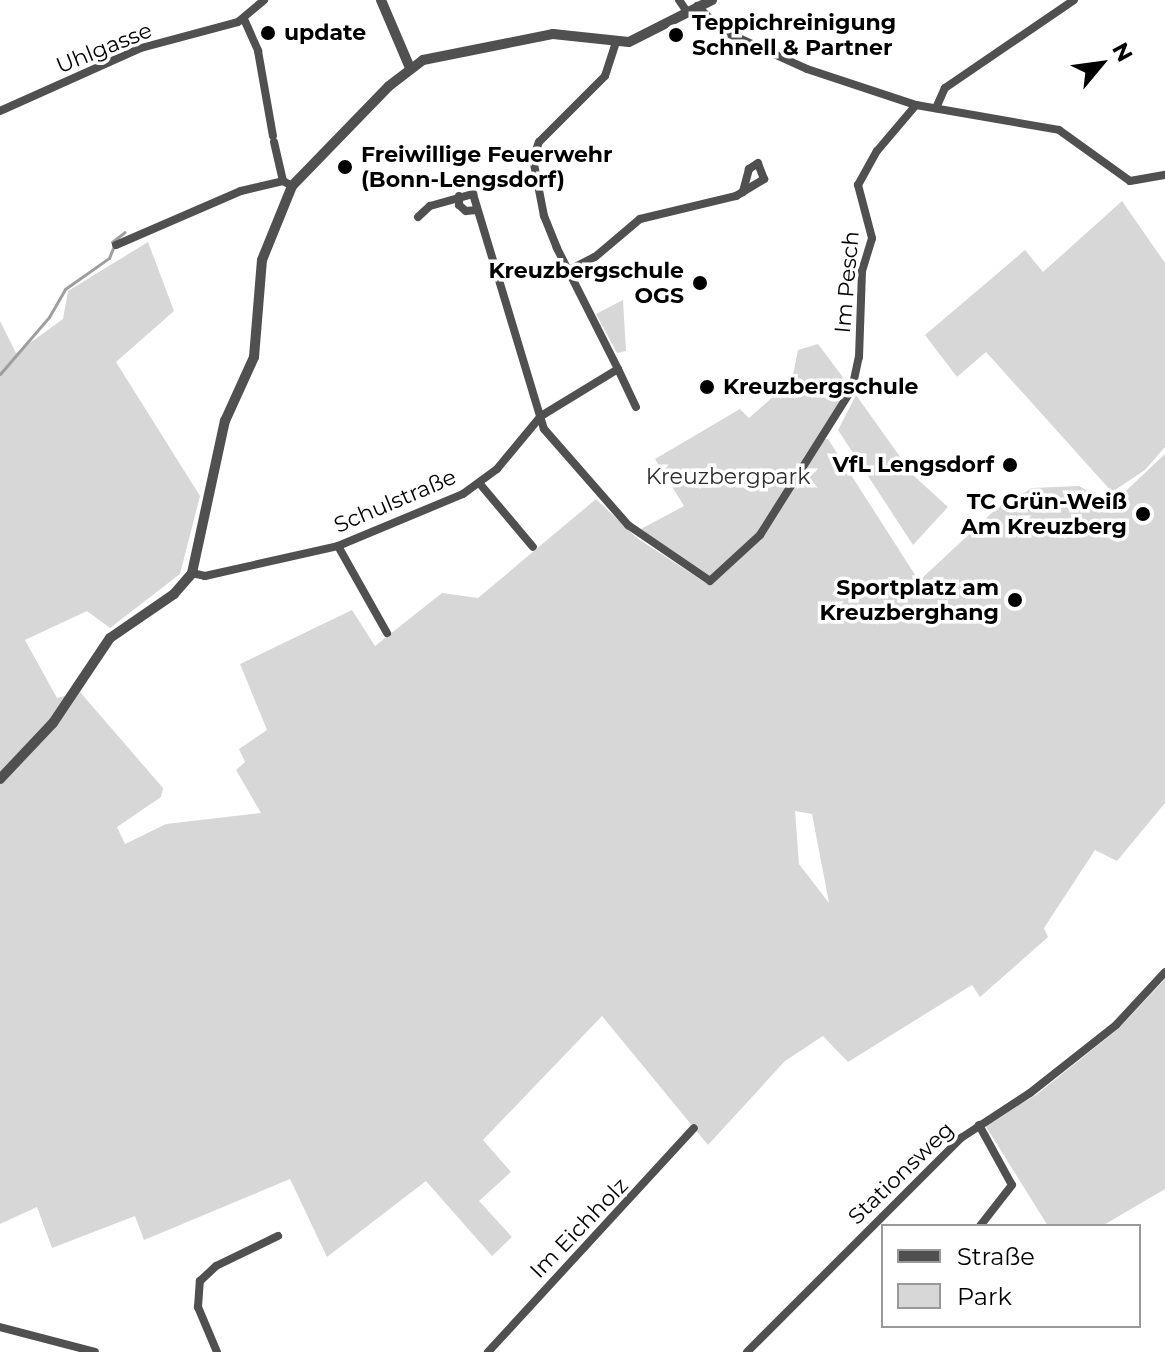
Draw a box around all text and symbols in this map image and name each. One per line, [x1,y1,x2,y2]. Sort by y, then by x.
place label: Teppichreinigung Schnell & Partner [692,9,896,60]
street label: Uhlgasse [52,17,156,79]
place label: update [284,20,366,46]
marker: update [259,24,277,42]
north arrow [1061,24,1141,104]
marker: Teppichreinigung Schnell & Partner [667,26,685,44]
text: N [1106,38,1139,66]
place label: Freiwillige Feuerwehr (Bonn-Lengsdorf) [361,141,613,192]
marker: Freiwillige Feuerwehr (Bonn-Lengsdorf) [336,158,354,176]
street label: Im Pesch [829,230,865,334]
place label: Kreuzbergschule OGS [489,257,684,308]
marker: Kreuzbergschule OGS [691,274,709,292]
place label: Kreuzbergschule [723,374,918,400]
marker: Kreuzbergschule [698,378,716,396]
place label: VfL Lengsdorf [832,452,994,478]
marker: VfL Lengsdorf [1001,456,1019,474]
street label: Schulstraße [330,463,460,539]
park label: Kreuzbergpark [646,464,810,490]
place label: TC Grün-Weiß Am Kreuzberg [961,488,1127,540]
marker: TC Grün-Weiß Am Kreuzberg [1134,505,1152,523]
place label: Sportplatz am Kreuzberghang [819,574,999,626]
marker: Sportplatz am Kreuzberghang [1006,591,1024,609]
street label: Stationsweg [843,1116,959,1230]
street label: Im Eichholz [525,1172,633,1284]
legend [881,1224,1141,1328]
text: Straße [957,1242,1035,1271]
text: Park [957,1282,1012,1311]

